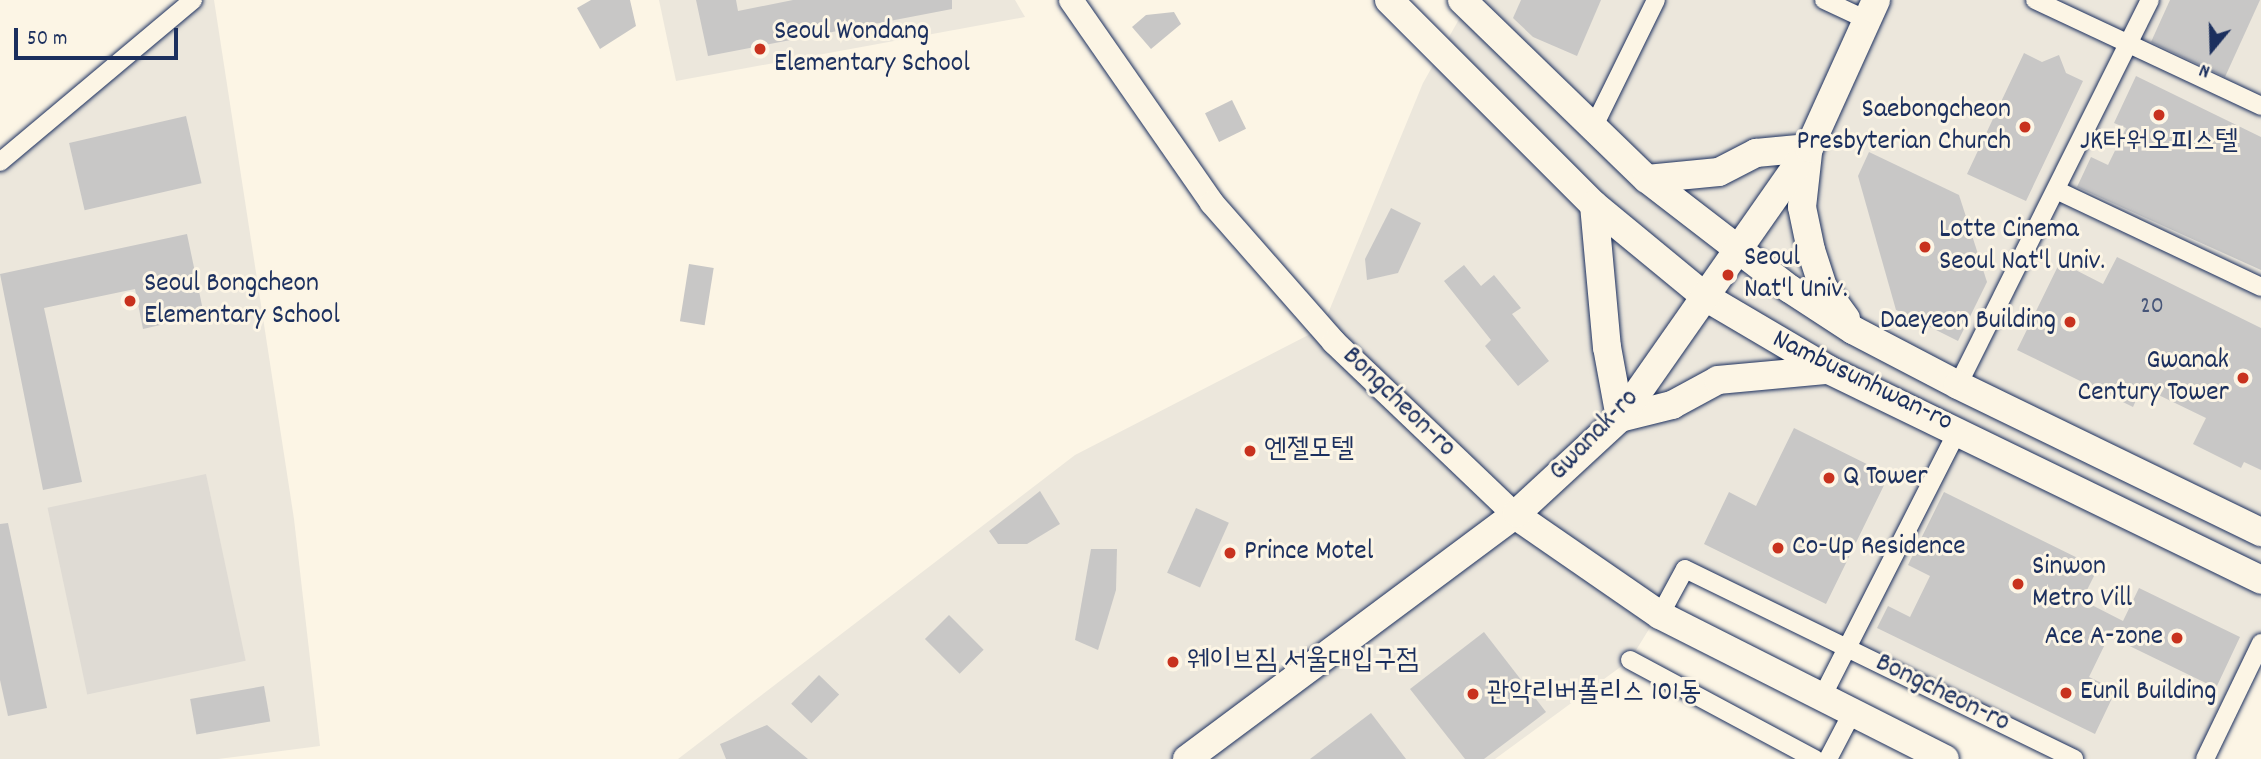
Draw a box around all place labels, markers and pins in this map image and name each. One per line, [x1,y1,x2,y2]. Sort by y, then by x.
place label: Seoul Wondang Elementary School [774,16,970,82]
marker: Seoul Wondang Elementary School [752,41,768,57]
place label: Saebongcheon Presbyterian Church [1796,94,2011,160]
marker: JK타워오피스텔 [2151,107,2167,123]
marker: Saebongcheon Presbyterian Church [2017,119,2033,135]
place label: JK타워오피스텔 [2080,126,2238,160]
place label: Lotte Cinema Seoul Nat'l Univ. [1939,214,2105,280]
marker: Lotte Cinema Seoul Nat'l Univ. [1917,239,1933,255]
place label: Seoul Nat'l Univ. [1744,242,1848,308]
marker: Seoul Nat'l Univ. [1718,265,1738,285]
place label: Seoul Bongcheon Elementary School [144,268,340,334]
marker: Seoul Bongcheon Elementary School [122,293,138,309]
place label: Daeyeon Building [1880,305,2056,339]
marker: Daeyeon Building [2062,314,2078,330]
place label: Gwanak Century Tower [2077,345,2229,411]
marker: Gwanak Century Tower [2235,370,2251,386]
place label: 엔젤모텔 [1264,434,1354,468]
marker: 엔젤모텔 [1242,443,1258,459]
place label: Q Tower [1843,461,1928,495]
marker: Q Tower [1821,470,1837,486]
place label: Co-Up Residence [1792,531,1966,565]
place label: Prince Motel [1244,536,1373,570]
marker: Co-Up Residence [1770,540,1786,556]
marker: Prince Motel [1222,545,1238,561]
place label: Sinwon Metro Vill [2032,551,2132,617]
marker: Sinwon Metro Vill [2010,576,2026,592]
place label: Ace A-zone [2045,621,2163,655]
marker: Ace A-zone [2169,630,2185,646]
place label: 웨이브짐 서울대입구점 [1187,645,1419,679]
marker: 웨이브짐 서울대입구점 [1165,654,1181,670]
place label: Eunil Building [2080,676,2216,710]
place label: 관악리버폴리스 101동 [1487,677,1701,711]
marker: Eunil Building [2058,685,2074,701]
marker: 관악리버폴리스 101동 [1465,686,1481,702]

